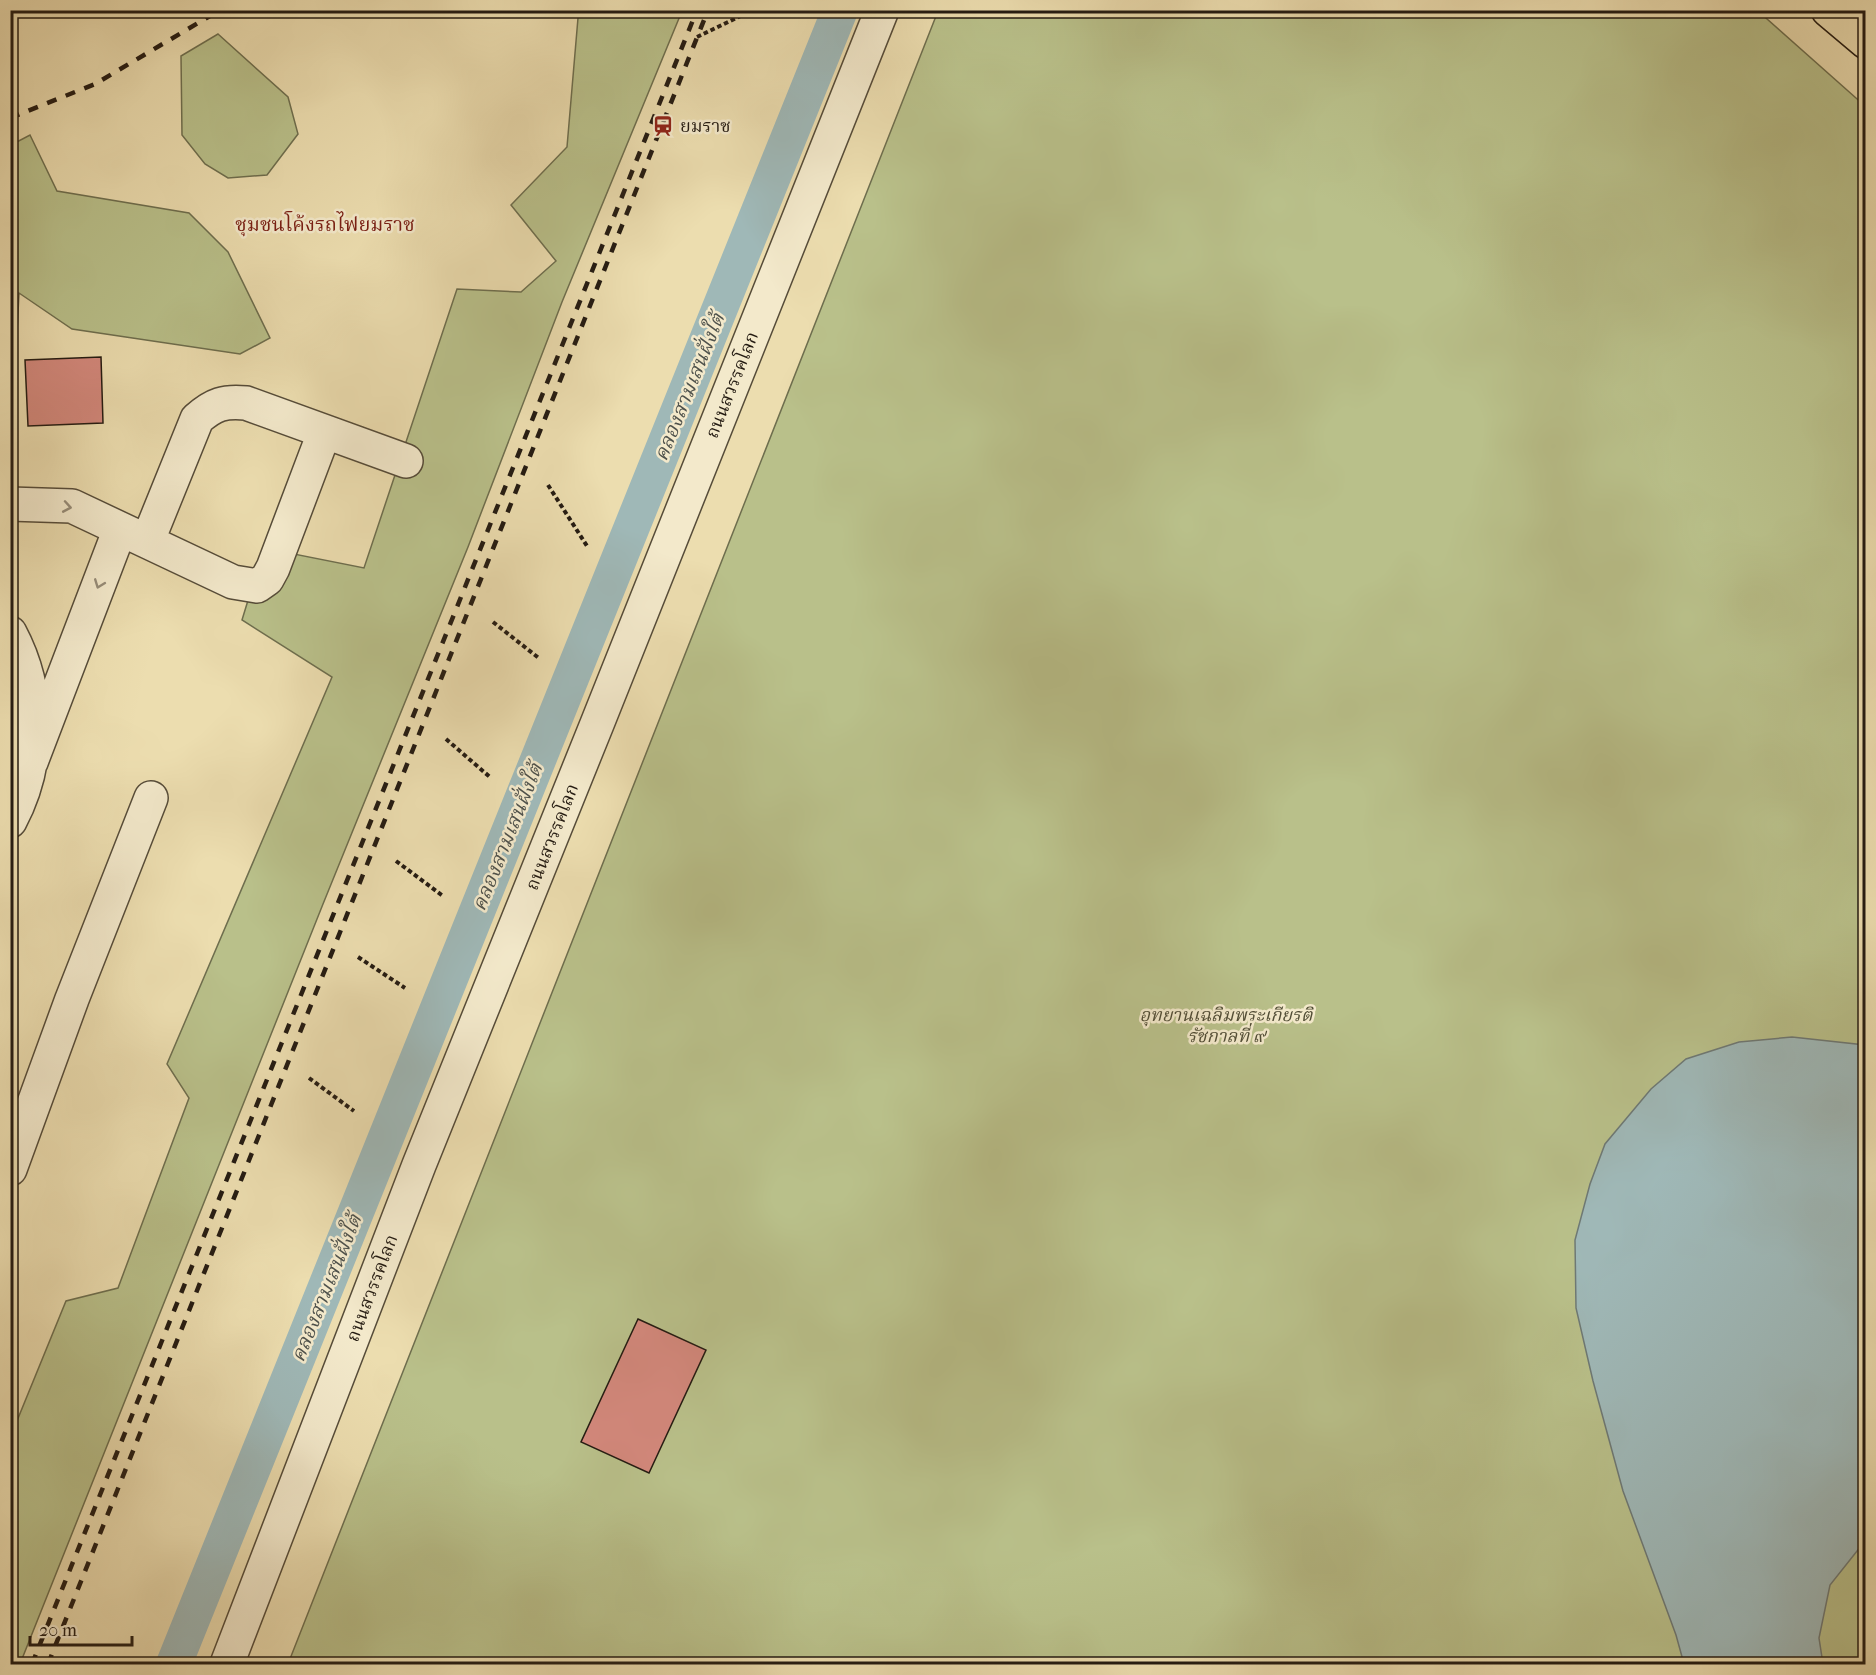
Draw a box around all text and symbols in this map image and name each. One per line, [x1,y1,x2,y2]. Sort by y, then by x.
station icon: ยมราช [651,114,675,138]
place label: ยมราช [680,116,731,137]
district label: ชุมชนโค้งรถไฟยมราช [235,210,415,237]
water label: คลองสามเสนฝั่งใต้ [646,305,731,464]
street label: ถนนสวรรคโลก [699,328,763,441]
one-way arrow [63,501,72,513]
one-way arrow [94,577,106,588]
water label: คลองสามเสนฝั่งใต้ [464,755,549,914]
street label: ถนนสวรรคโลก [519,780,583,893]
park label: อุทยานเฉลิมพระเกียรติ รัชกาลที่ ๙ [1139,1005,1314,1047]
water label: คลองสามเสนฝั่งใต้ [283,1206,368,1365]
street label: ถนนสวรรคโลก [340,1231,403,1345]
scale bar [30,1609,132,1647]
text: 20 m [39,1620,77,1641]

